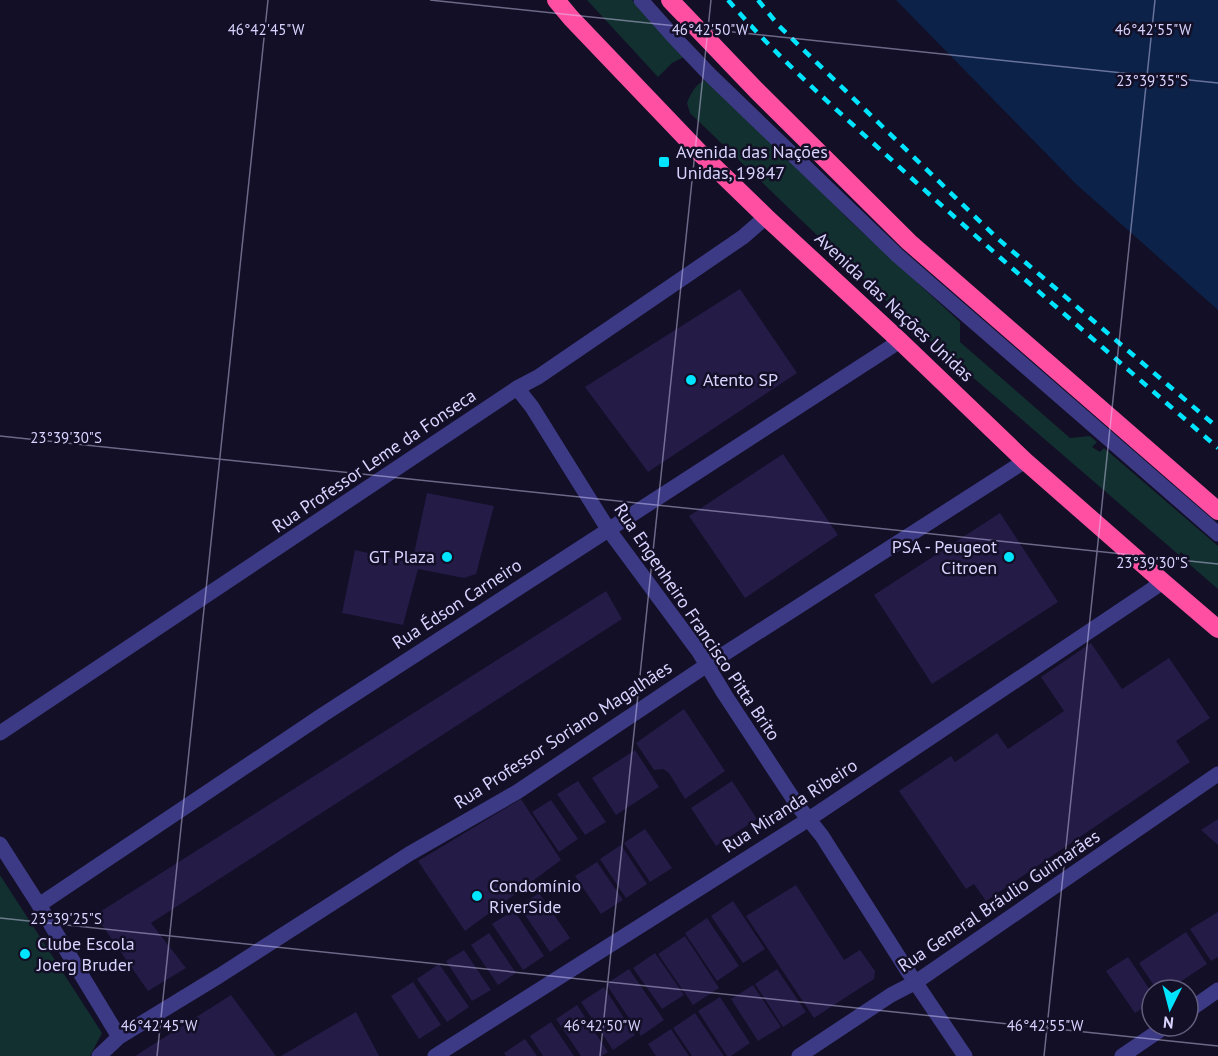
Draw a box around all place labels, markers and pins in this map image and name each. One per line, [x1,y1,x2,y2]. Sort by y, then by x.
place label: Avenida das Nações Unidas, 19847 [676,140,828,184]
marker: Avenida das Nações Unidas, 19847 [657,155,671,169]
place label: Atento SP [703,368,778,391]
marker: Atento SP [684,373,698,387]
place label: PSA - Peugeot Citroen [892,535,997,579]
place label: GT Plaza [369,545,435,568]
marker: GT Plaza [440,550,454,564]
marker: PSA - Peugeot Citroen [1002,550,1016,564]
place label: Condomínio RiverSide [489,874,581,918]
marker: Condomínio RiverSide [470,889,484,903]
place label: Clube Escola Joerg Bruder [36,932,135,976]
marker: Clube Escola Joerg Bruder [18,947,32,961]

